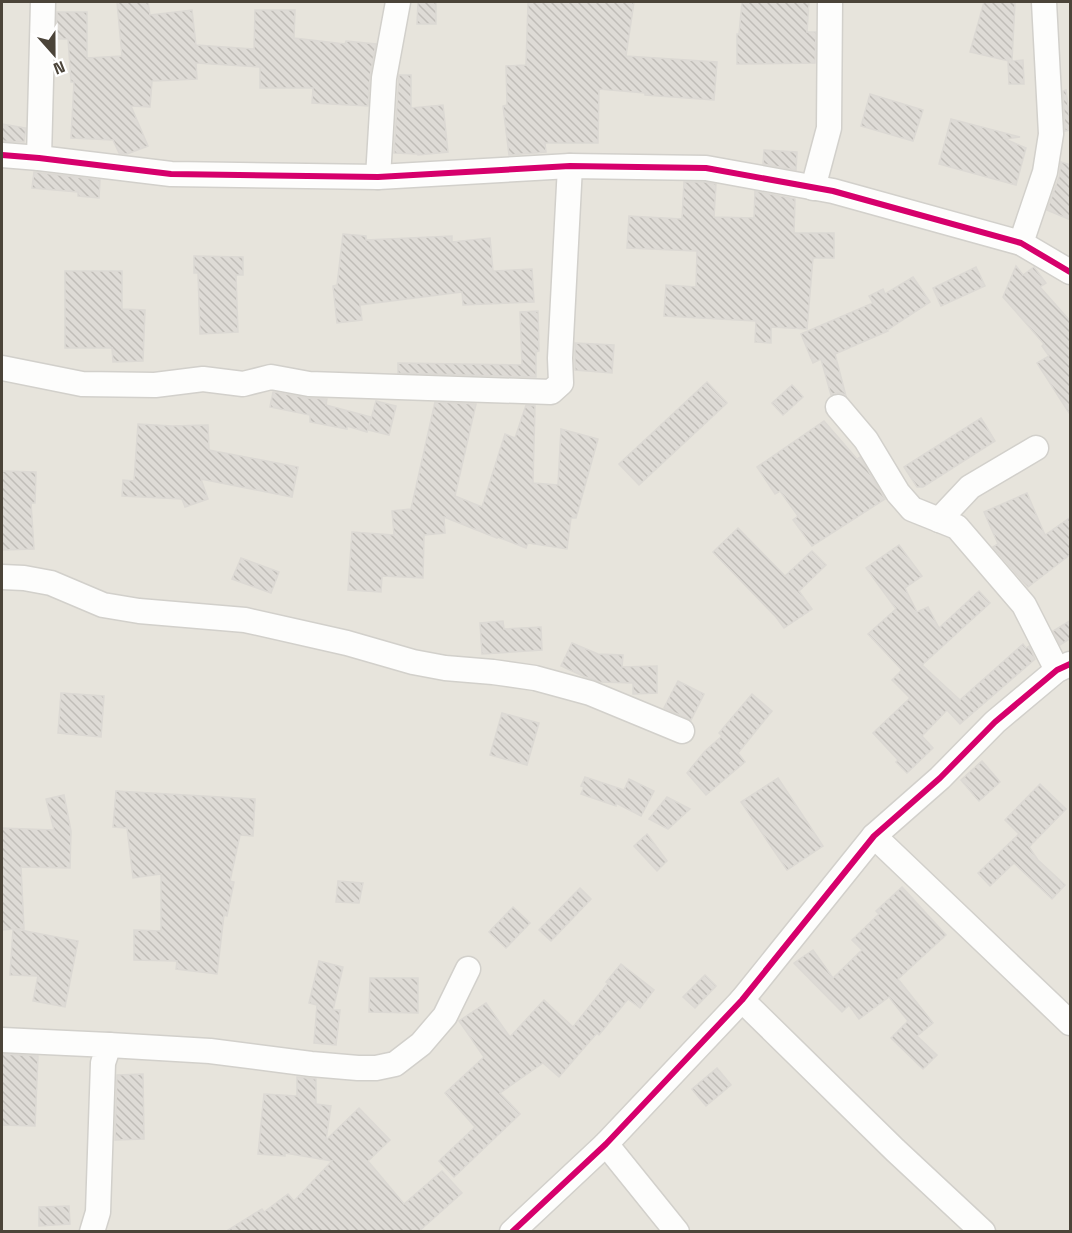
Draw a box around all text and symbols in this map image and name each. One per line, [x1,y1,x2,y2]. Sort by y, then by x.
north arrow [24,24,84,84]
text: N [50,56,68,79]

